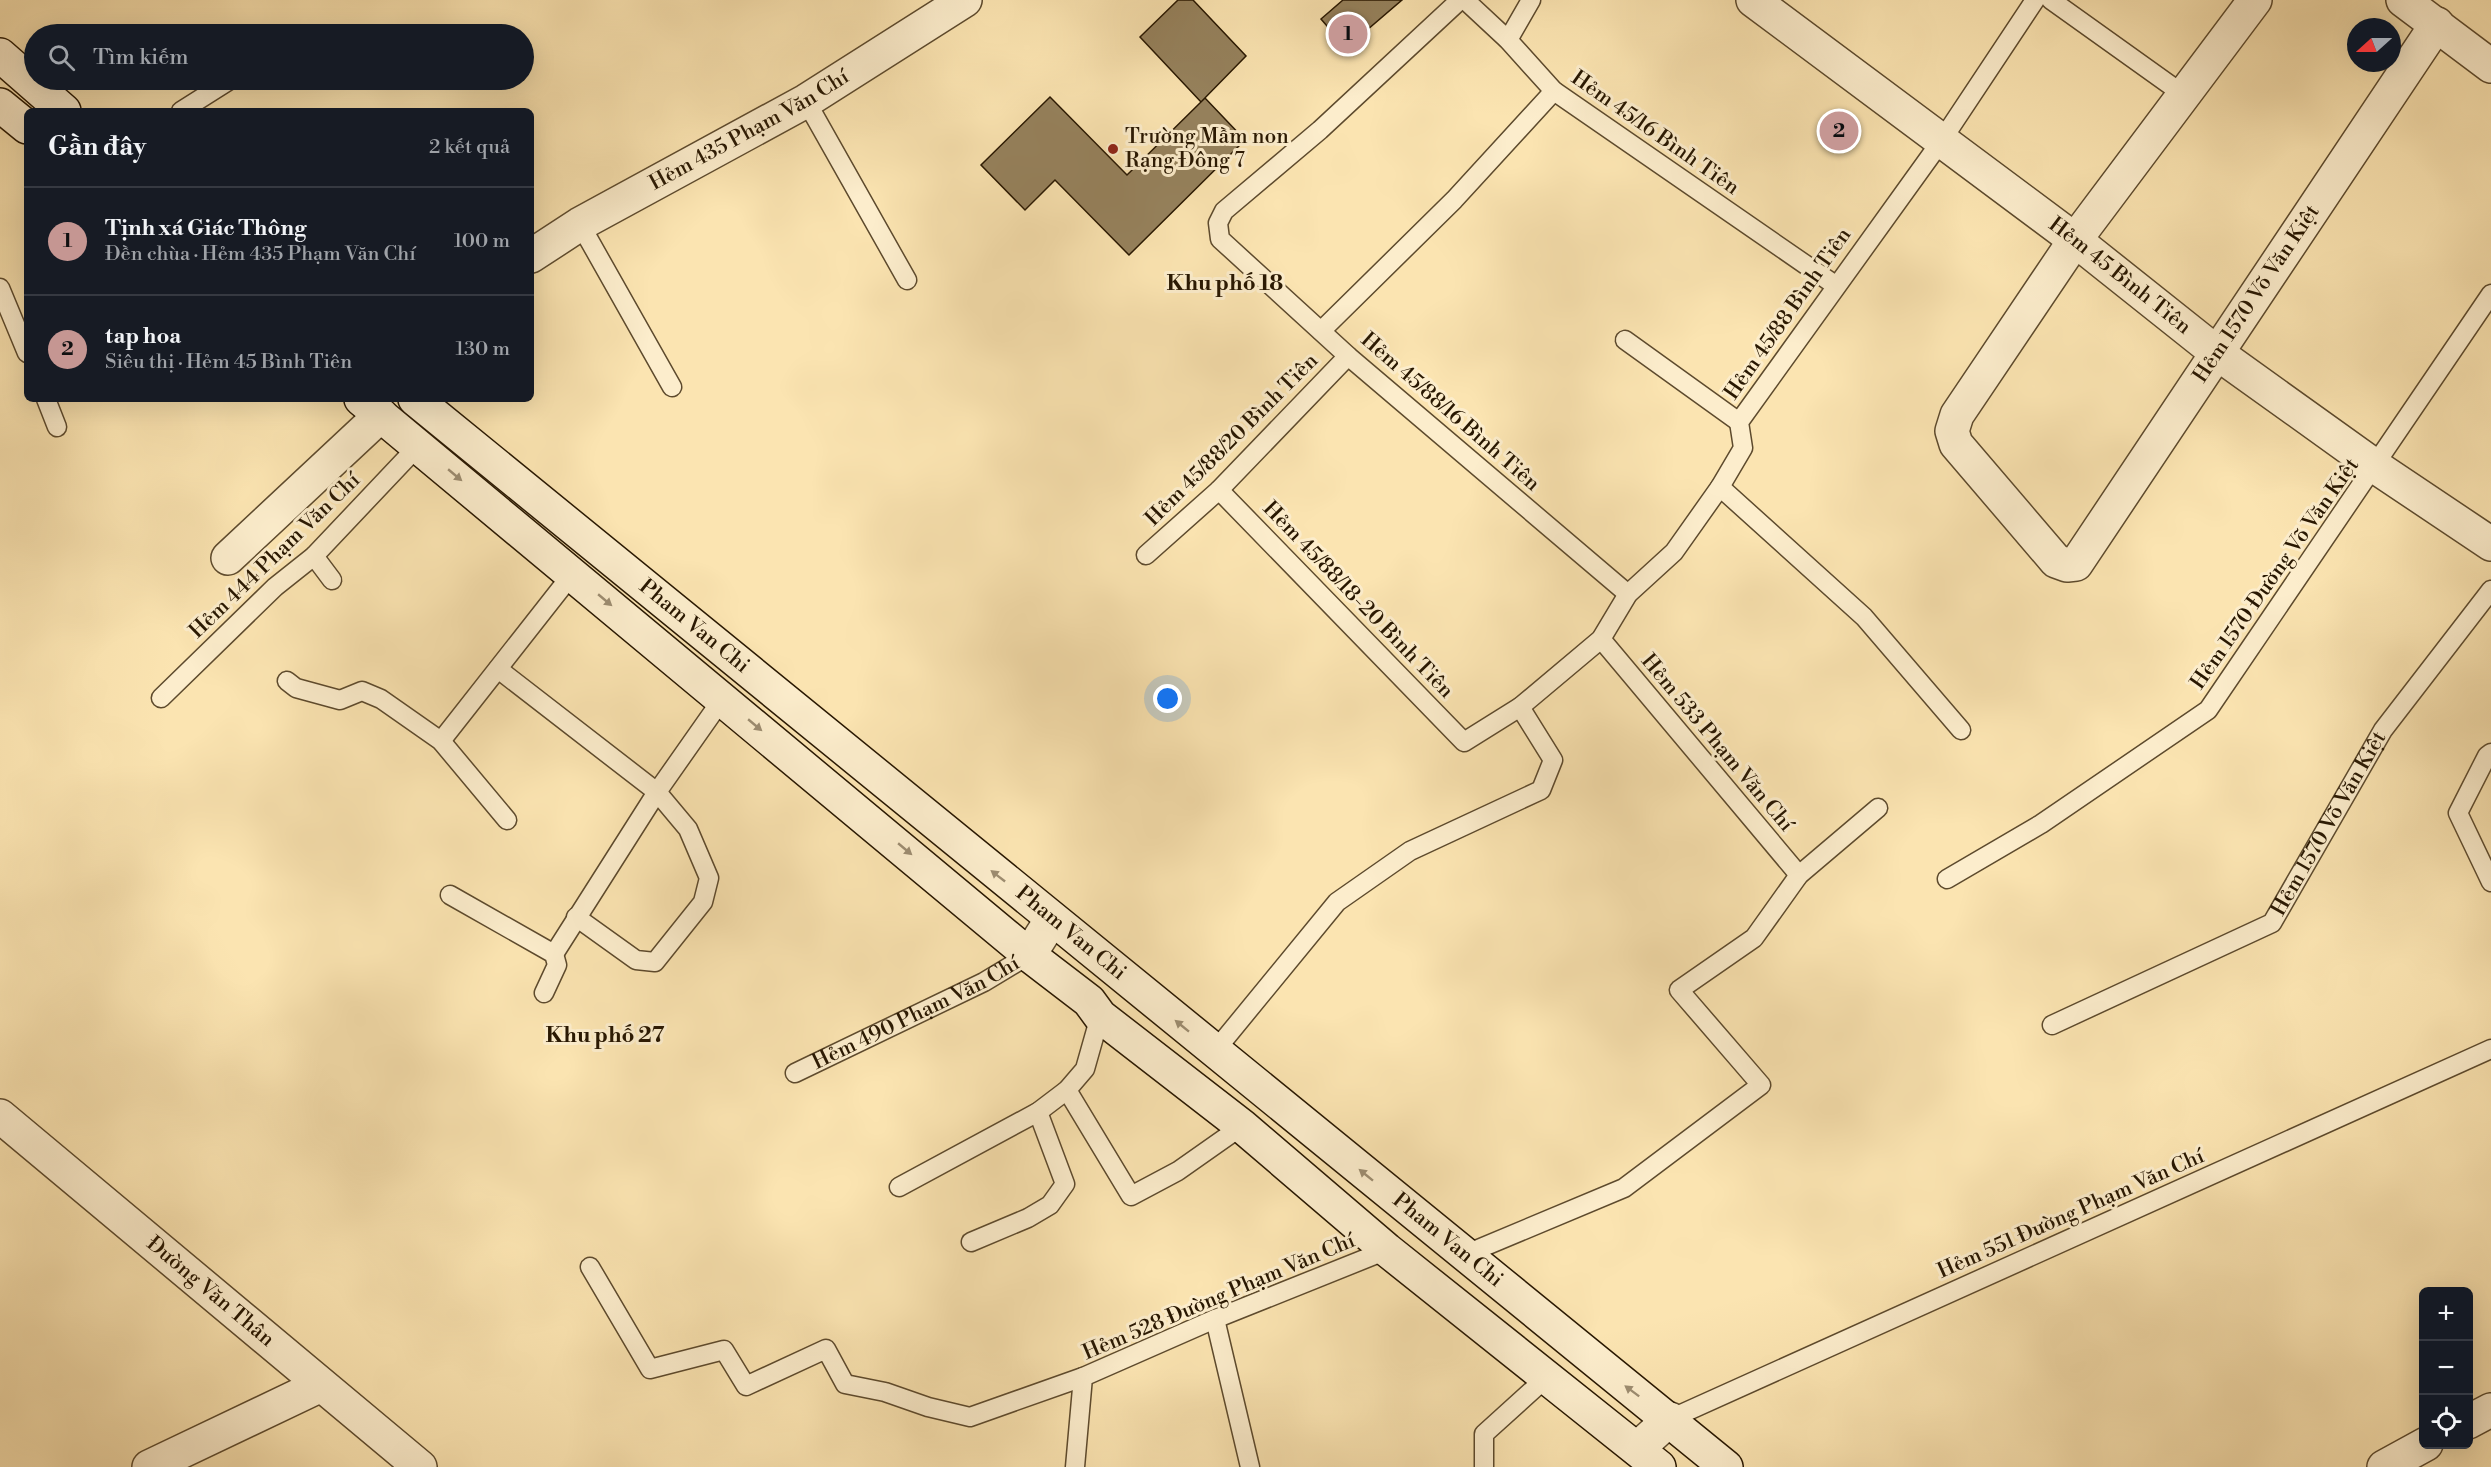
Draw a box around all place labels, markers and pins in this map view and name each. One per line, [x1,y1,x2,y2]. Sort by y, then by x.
pin: 1 [1328,12,1368,57]
pin: 2 [1820,108,1858,154]
place label: Trường Mầm non Rạng Đông 7 [1125,124,1289,174]
marker: Trường Mầm non Rạng Đông 7 [1106,142,1120,156]

